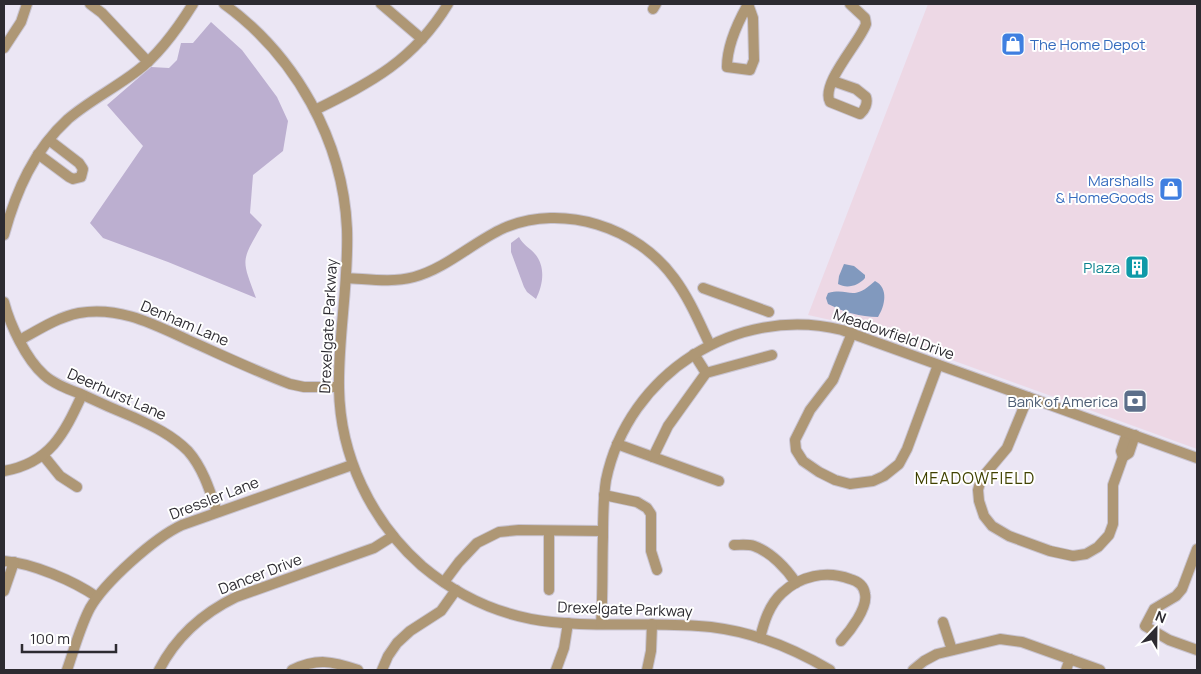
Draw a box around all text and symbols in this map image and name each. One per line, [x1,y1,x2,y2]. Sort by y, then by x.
shop icon: The Home Depot [1000,31,1026,57]
place label: The Home Depot [1030,34,1146,55]
place label: Marshalls & HomeGoods [1056,170,1154,208]
shop icon: Marshalls & HomeGoods [1158,176,1184,202]
building icon: Plaza [1124,254,1150,280]
place label: Plaza [1083,257,1120,278]
street label: Drexelgate Parkway [314,258,342,394]
street label: Denham Lane [138,295,233,351]
street label: Meadowfield Drive [831,303,958,365]
street label: Deerhurst Lane [64,363,170,425]
bank icon: Bank of America [1122,388,1148,414]
place label: Bank of America [1007,391,1118,412]
district label: MEADOWFIELD [915,467,1035,489]
street label: Dressler Lane [166,471,262,525]
street label: Dancer Drive [215,548,305,599]
street label: Drexelgate Parkway [557,596,693,622]
north arrow [1131,604,1181,654]
text: N [1153,606,1169,627]
scale bar [22,622,116,654]
text: 100 m [30,628,70,649]

